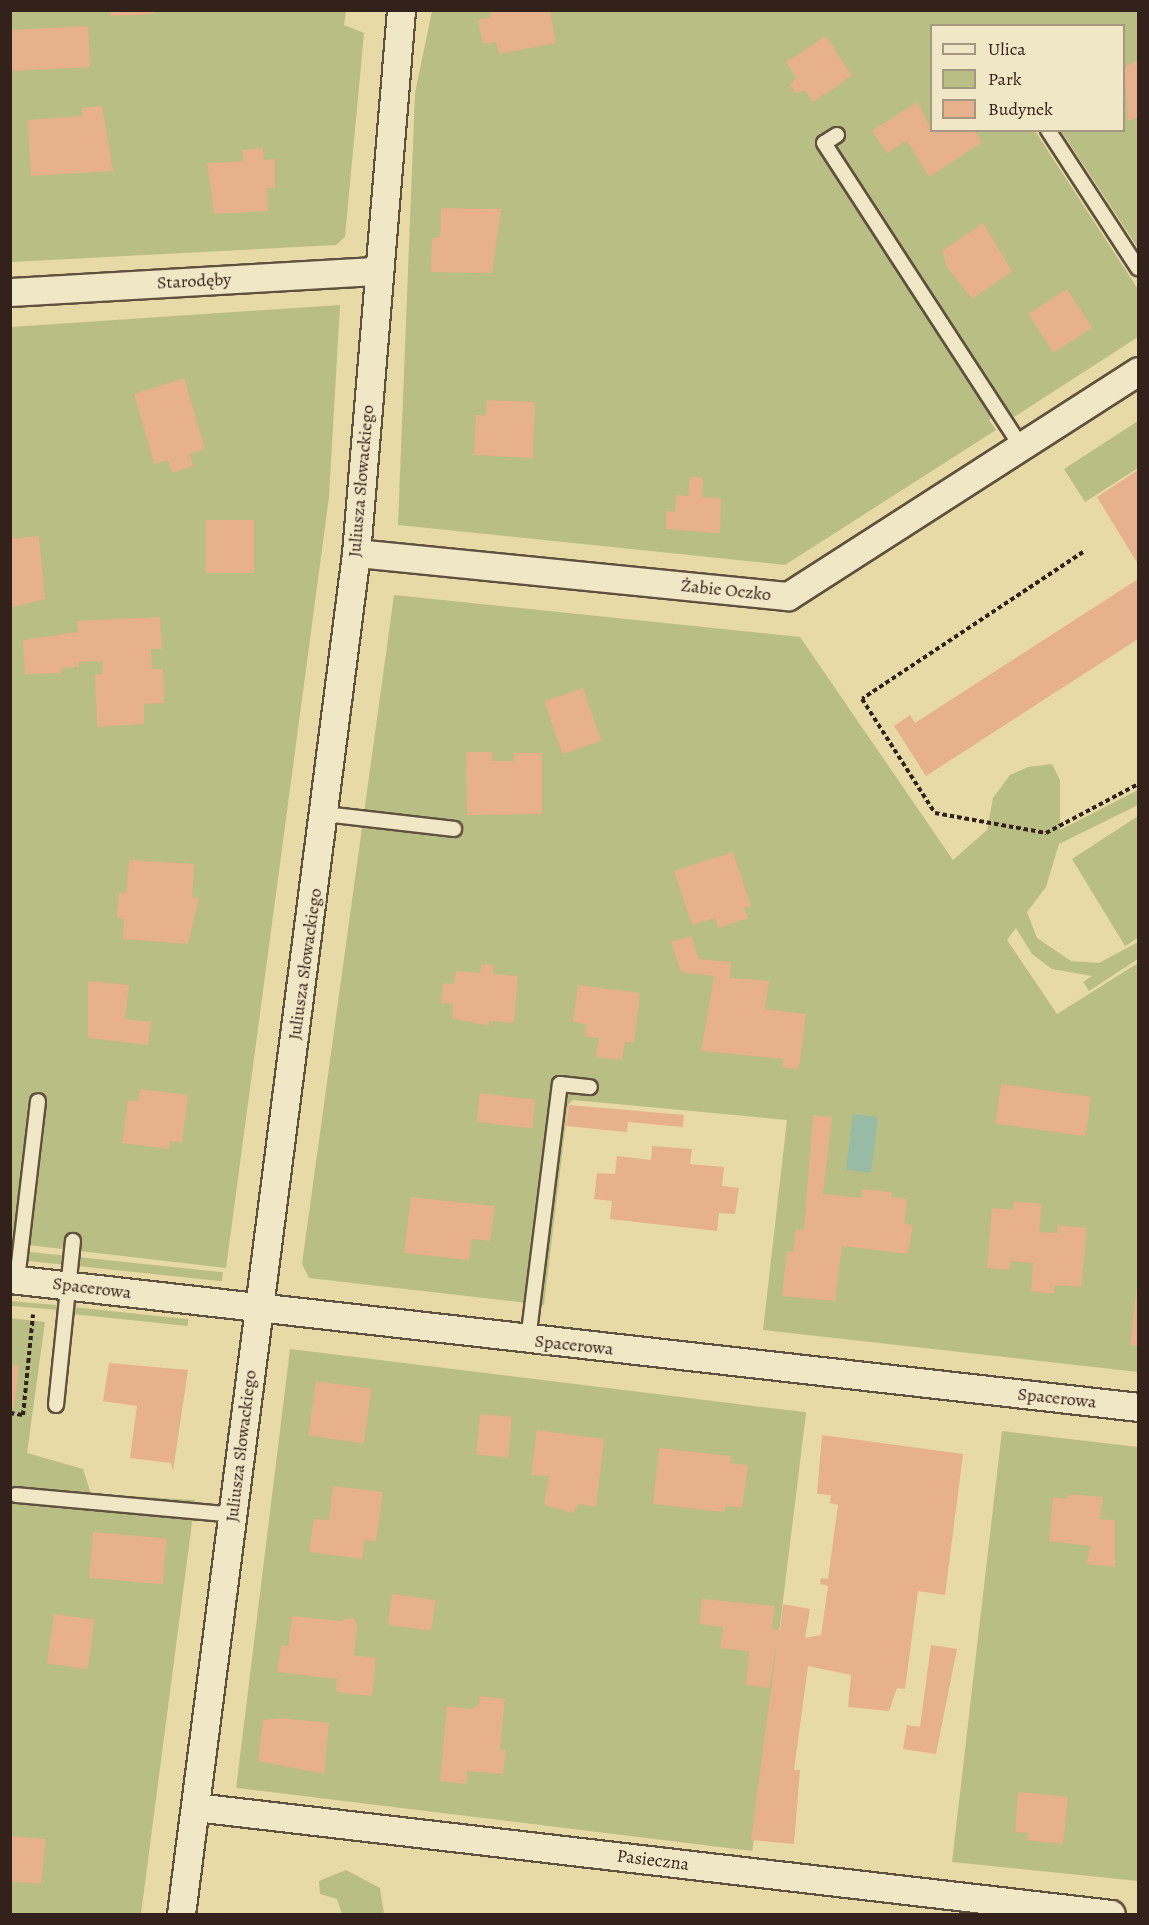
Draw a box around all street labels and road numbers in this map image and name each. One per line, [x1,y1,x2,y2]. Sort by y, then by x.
street label: Starodęby [156,268,232,294]
street label: Juliusza Słowackiego [344,404,378,558]
street label: Żabie Oczko [680,575,772,605]
street label: Juliusza Słowackiego [284,887,326,1041]
street label: Spacerowa [51,1272,133,1304]
street label: Spacerowa [534,1330,614,1360]
street label: Juliusza Słowackiego [221,1369,261,1523]
street label: Spacerowa [1017,1383,1097,1413]
street label: Pasieczna [616,1845,690,1875]

